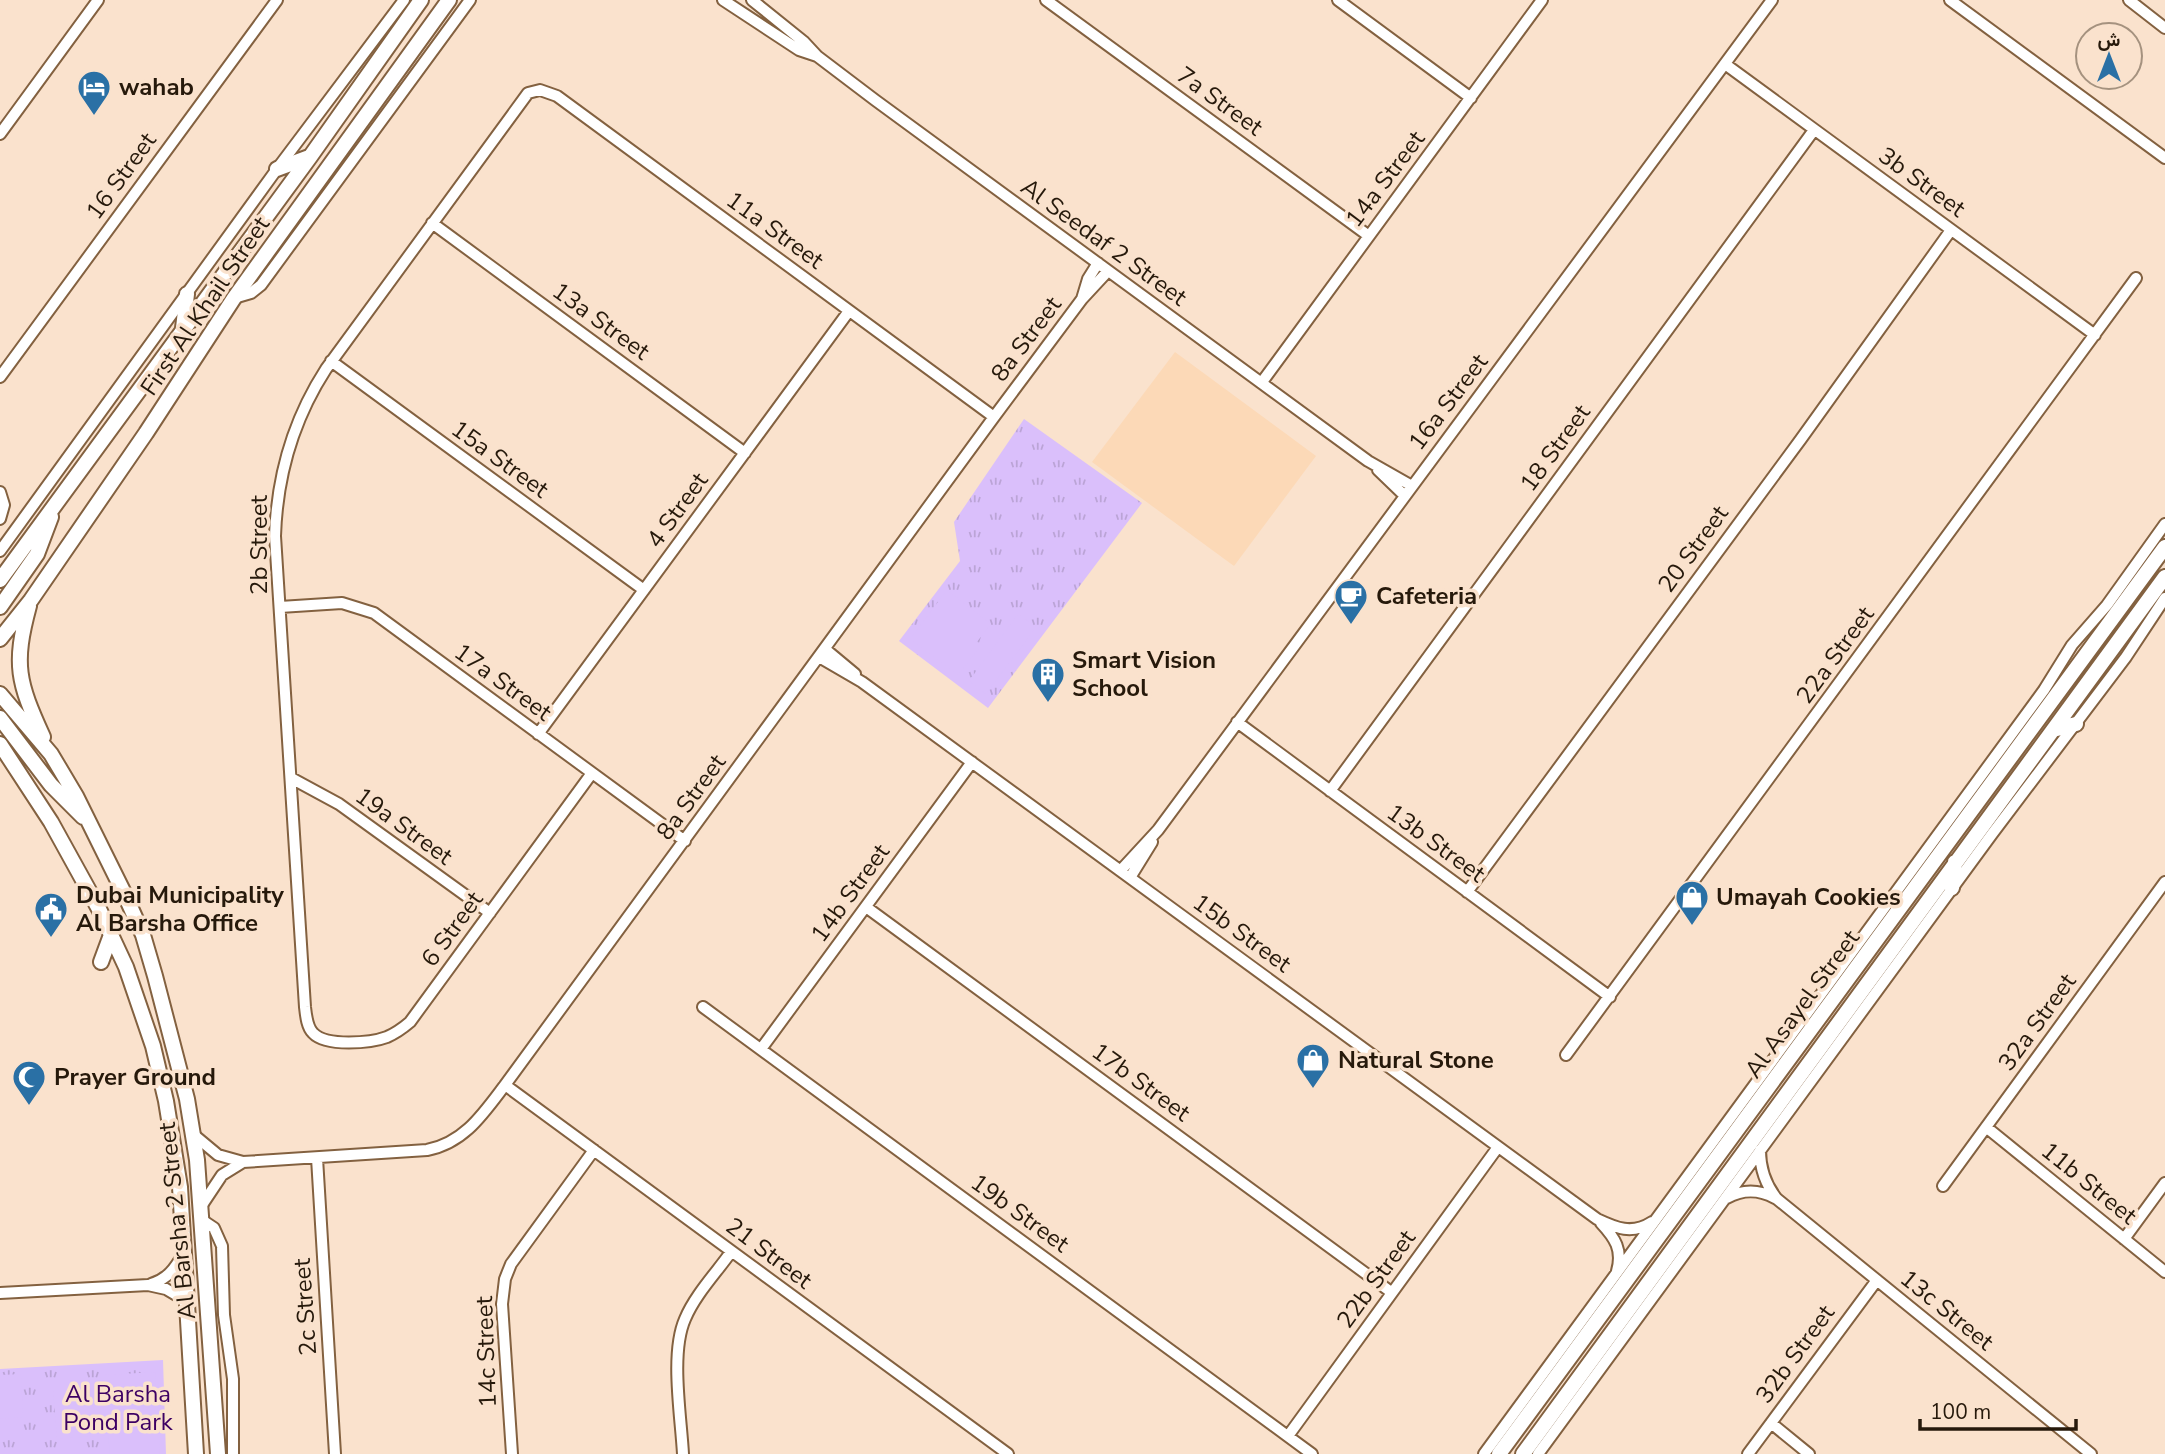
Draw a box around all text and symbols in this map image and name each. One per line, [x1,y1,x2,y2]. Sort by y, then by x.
north arrow [2074,21,2144,91]
text: ش [2098,27,2121,53]
street label: 7a Street [1171,59,1270,143]
hotel icon: wahab [75,68,113,117]
place label: wahab [119,71,194,103]
street label: 14a Street [1338,124,1432,234]
street label: 16 Street [79,125,164,226]
street label: 3b Street [1872,140,1972,225]
street label: Al Seedaf 2 Street [1015,171,1194,313]
street label: 11a Street [720,184,831,277]
street label: First Al Khail Street [133,210,277,402]
street label: 13a Street [546,275,657,368]
street label: 8a Street [983,289,1069,388]
street label: 16a Street [1401,347,1495,457]
street label: 18 Street [1513,397,1598,498]
street label: 15a Street [445,413,556,506]
street label: 4 Street [639,465,716,554]
street label: 2b Street [243,494,275,595]
street label: 20 Street [1651,498,1736,599]
cafe icon: Cafeteria [1332,577,1370,626]
place label: Cafeteria [1376,580,1477,612]
street label: 22a Street [1789,599,1882,710]
street label: 17a Street [448,636,559,729]
place label: Smart Vision School [1072,644,1216,704]
building icon: Smart Vision School [1029,655,1067,704]
street label: 8a Street [649,747,733,846]
street label: 19a Street [349,780,460,873]
street label: 13b Street [1380,796,1492,890]
street label: 14b Street [803,837,897,949]
shop icon: Umayah Cookies [1673,878,1711,927]
place label: Dubai Municipality Al Barsha Office [76,879,284,939]
place label: Umayah Cookies [1716,881,1901,913]
street label: 6 Street [414,884,491,973]
street label: 15b Street [1186,886,1298,980]
public building icon: Dubai Municipality Al Barsha Office [32,890,70,939]
street label: Al Asayel Street [1737,923,1867,1085]
street label: 32a Street [1991,966,2084,1077]
street label: 17b Street [1085,1035,1197,1129]
shop icon: Natural Stone [1294,1041,1332,1090]
place label: Natural Stone [1338,1044,1494,1076]
mosque icon: Prayer Ground [10,1058,48,1107]
place label: Prayer Ground [54,1061,216,1093]
street label: Al Barsha 2 Street [151,1120,203,1321]
street label: 11b Street [2034,1135,2144,1232]
street label: 19b Street [964,1166,1076,1260]
street label: 21 Street [719,1210,819,1296]
street label: 22b Street [1329,1223,1423,1335]
street label: 2c Street [286,1257,324,1357]
street label: 13c Street [1894,1262,2001,1358]
street label: 14c Street [468,1295,504,1408]
street label: 32b Street [1748,1298,1842,1410]
park label: Al Barsha Pond Park [63,1378,174,1438]
scale bar [1920,1388,2076,1432]
text: 100 m [1930,1398,1991,1426]

